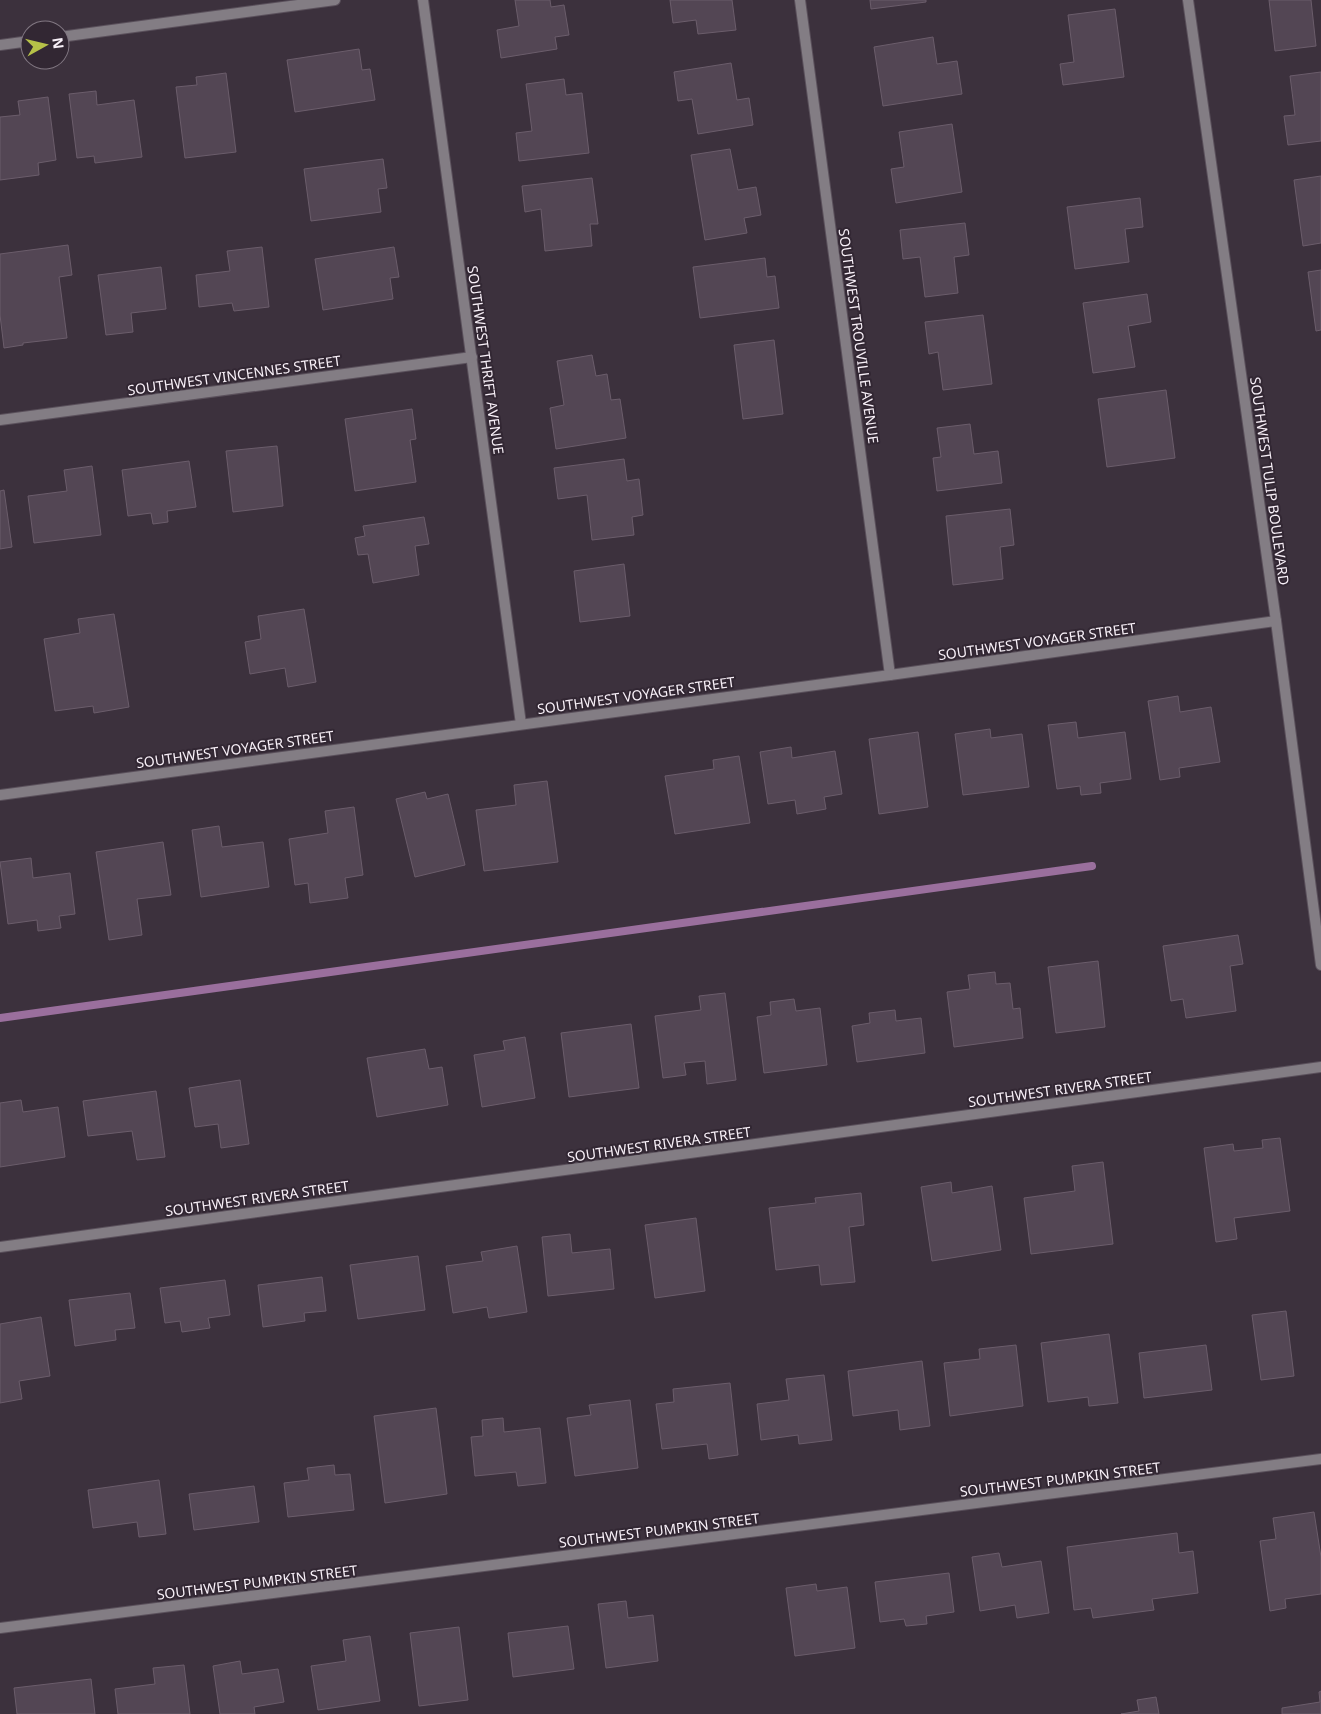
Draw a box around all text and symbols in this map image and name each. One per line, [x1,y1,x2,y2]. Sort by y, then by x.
north arrow [20,20,70,70]
text: N [48,36,69,50]
street label: SOUTHWEST TROUVILLE AVENUE [834,227,884,445]
street label: SOUTHWEST THRIFT AVENUE [463,264,509,456]
street label: SOUTHWEST VINCENNES STREET [126,351,342,399]
street label: SOUTHWEST TULIP BOULEVARD [1246,376,1294,586]
street label: SOUTHWEST VOYAGER STREET [937,618,1137,664]
street label: SOUTHWEST VOYAGER STREET [536,672,736,718]
street label: SOUTHWEST VOYAGER STREET [135,726,335,772]
street label: SOUTHWEST RIVERA STREET [967,1067,1153,1111]
street label: SOUTHWEST RIVERA STREET [566,1122,752,1166]
street label: SOUTHWEST RIVERA STREET [164,1176,350,1220]
street label: SOUTHWEST PUMPKIN STREET [959,1457,1162,1501]
street label: SOUTHWEST PUMPKIN STREET [558,1508,761,1552]
street label: SOUTHWEST PUMPKIN STREET [156,1560,359,1604]

